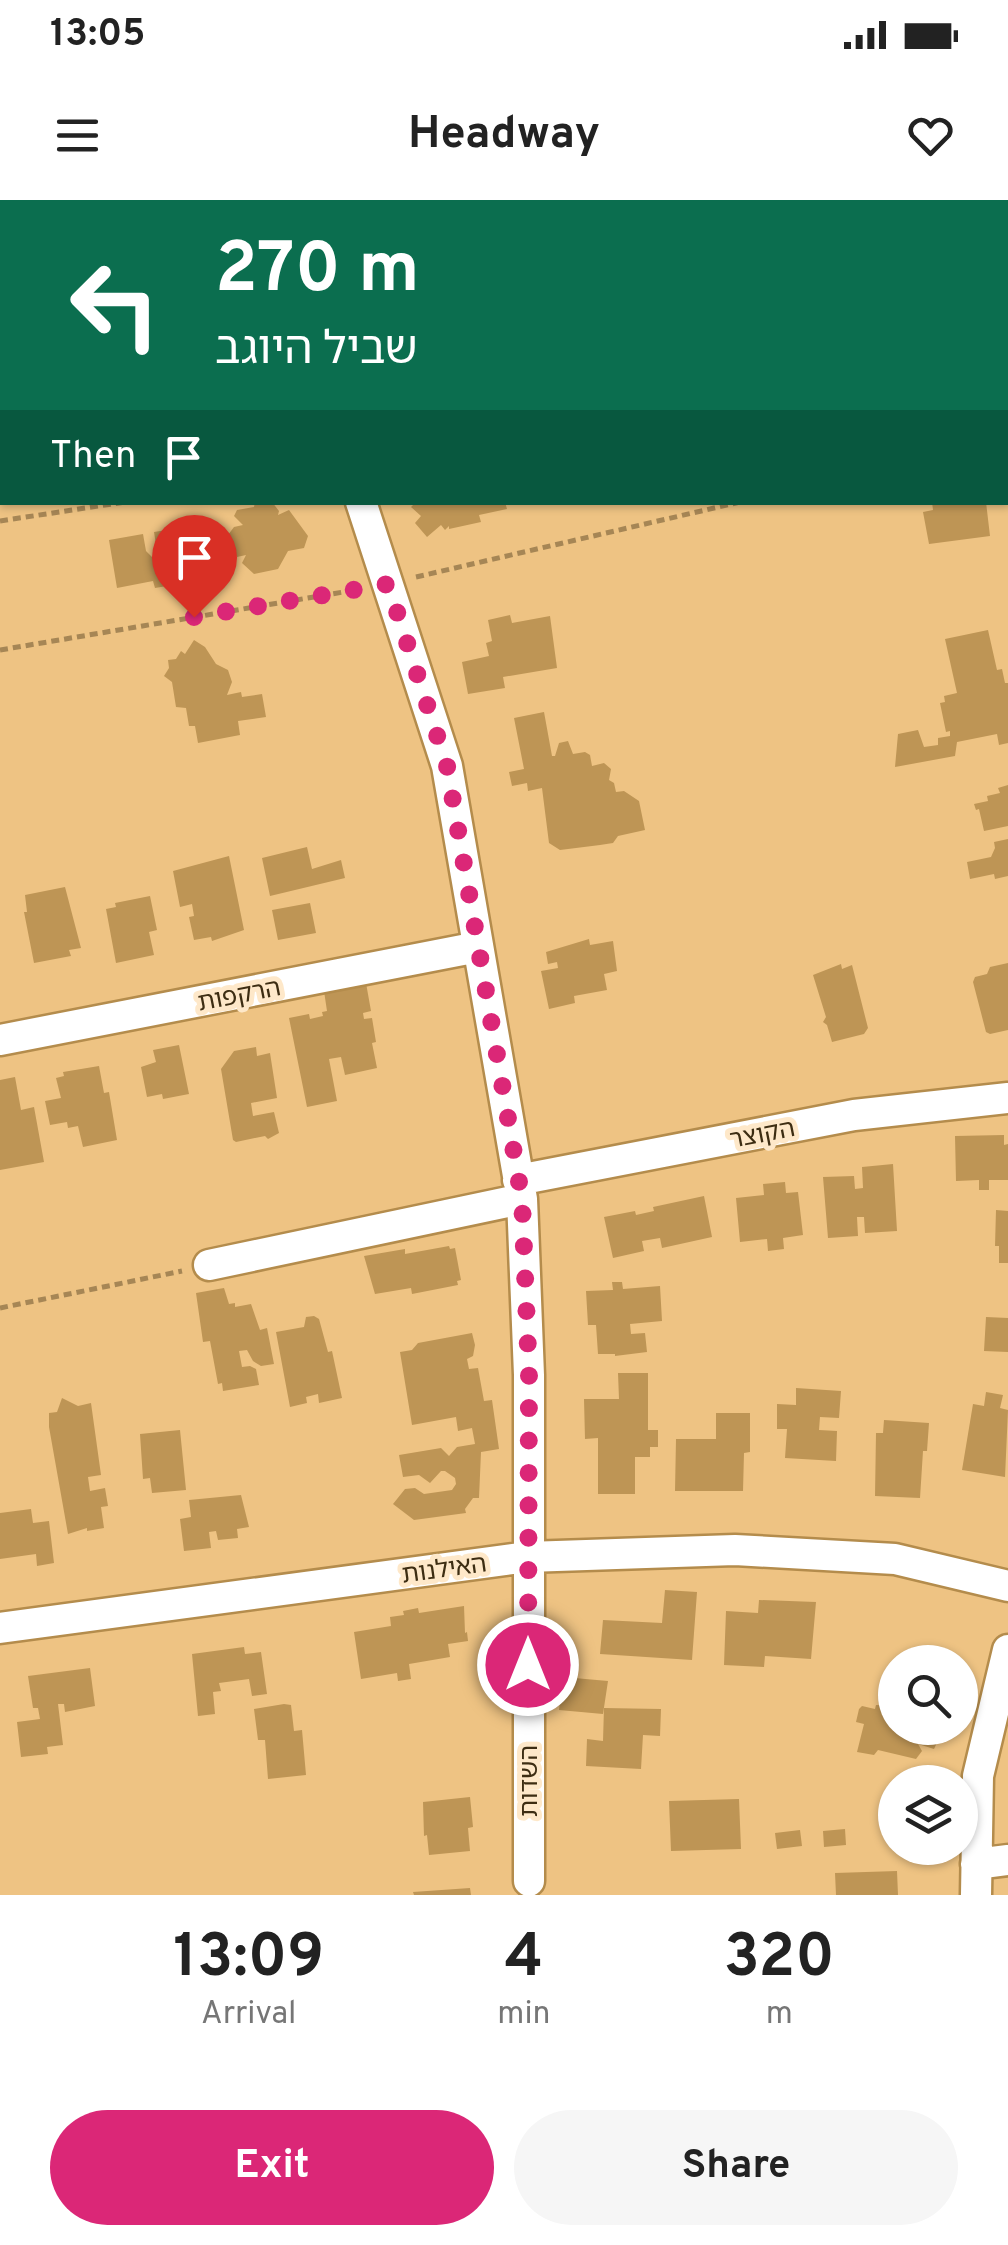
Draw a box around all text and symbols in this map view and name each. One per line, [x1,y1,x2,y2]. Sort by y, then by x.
text: 13:05 [50,11,145,60]
text: Headway [408,107,600,164]
icon: menu [50,108,105,163]
icon: heart [903,108,958,163]
text: 270 m [215,228,420,317]
icon: left [50,240,180,370]
text: שביל היוגב [215,323,418,380]
icon: arrive [156,430,211,485]
text: Then [50,433,136,482]
pin [152,515,237,618]
icon: arrive [167,530,222,585]
street label: הרקפות [195,973,284,1021]
street label: הקוצר [727,1114,798,1158]
street label: האילנות [400,1549,489,1593]
position arrow [476,1613,580,1717]
map controls [878,1645,978,1865]
button: search [878,1645,978,1745]
street label: השדות [515,1745,547,1817]
button: layers [878,1765,978,1865]
text: 13:09 [173,1922,324,1998]
text: 4 [505,1922,543,1998]
text: 320 [724,1922,835,1998]
text: Arrival [201,1995,296,2035]
text: min [497,1995,551,2035]
text: m [766,1995,793,2035]
button: Exit [50,2110,494,2225]
button: Share [514,2110,958,2225]

